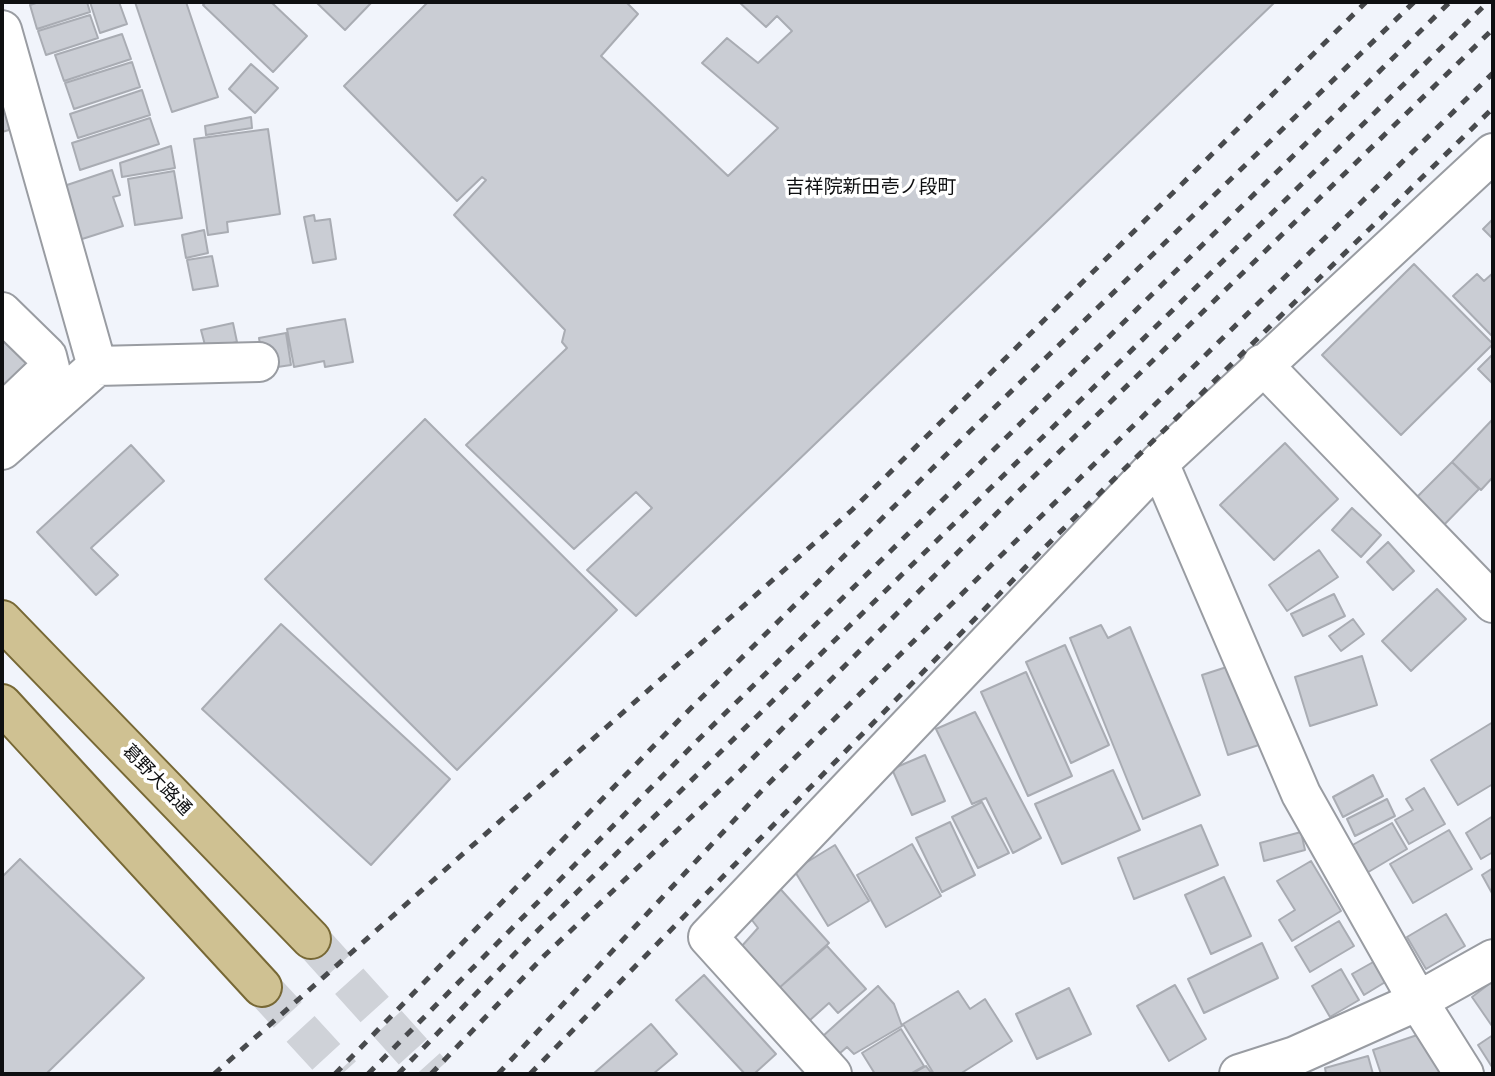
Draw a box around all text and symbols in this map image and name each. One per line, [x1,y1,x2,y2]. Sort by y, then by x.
district label: 吉祥院新田壱ノ段町 [786,176,956,198]
street label: 葛野大路通 [118,740,196,820]

